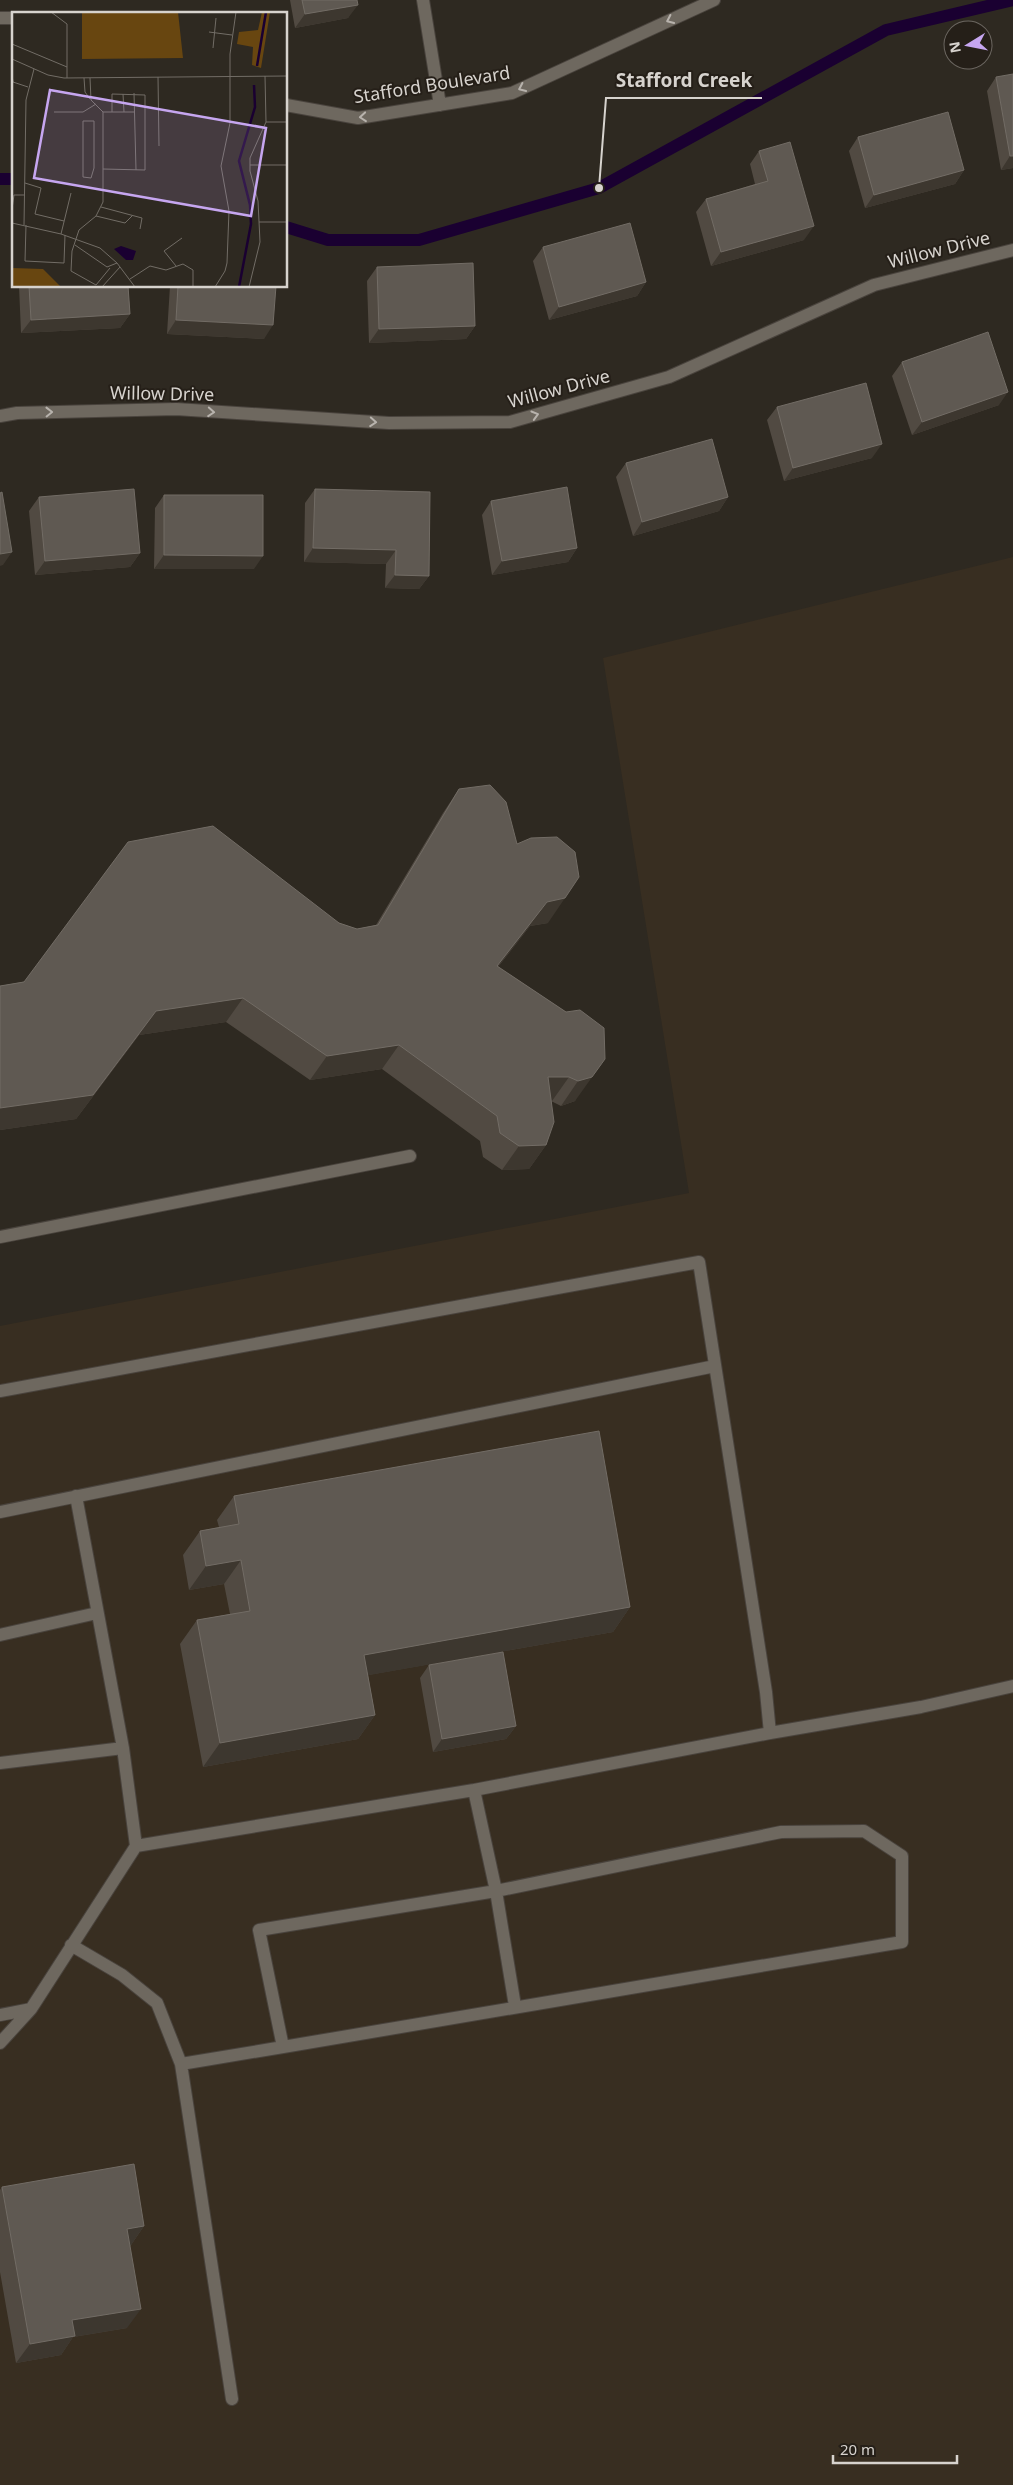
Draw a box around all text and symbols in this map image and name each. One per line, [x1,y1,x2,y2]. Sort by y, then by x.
inset map [12,12,288,288]
one-way arrow [666,14,675,25]
north arrow [943,20,993,70]
text: N [944,40,965,55]
street label: Stafford Boulevard [352,60,512,108]
callout: Stafford Creek [606,64,762,98]
text: Stafford Creek [616,67,752,93]
one-way arrow [518,82,527,93]
one-way arrow [358,111,366,122]
street label: Willow Drive [885,225,992,273]
street label: Willow Drive [505,363,612,413]
street label: Willow Drive [110,380,214,406]
one-way arrow [207,406,215,417]
one-way arrow [45,407,53,418]
one-way arrow [530,411,538,421]
one-way arrow [369,416,377,427]
scale bar [833,2432,957,2464]
text: 20 m [840,2439,875,2459]

